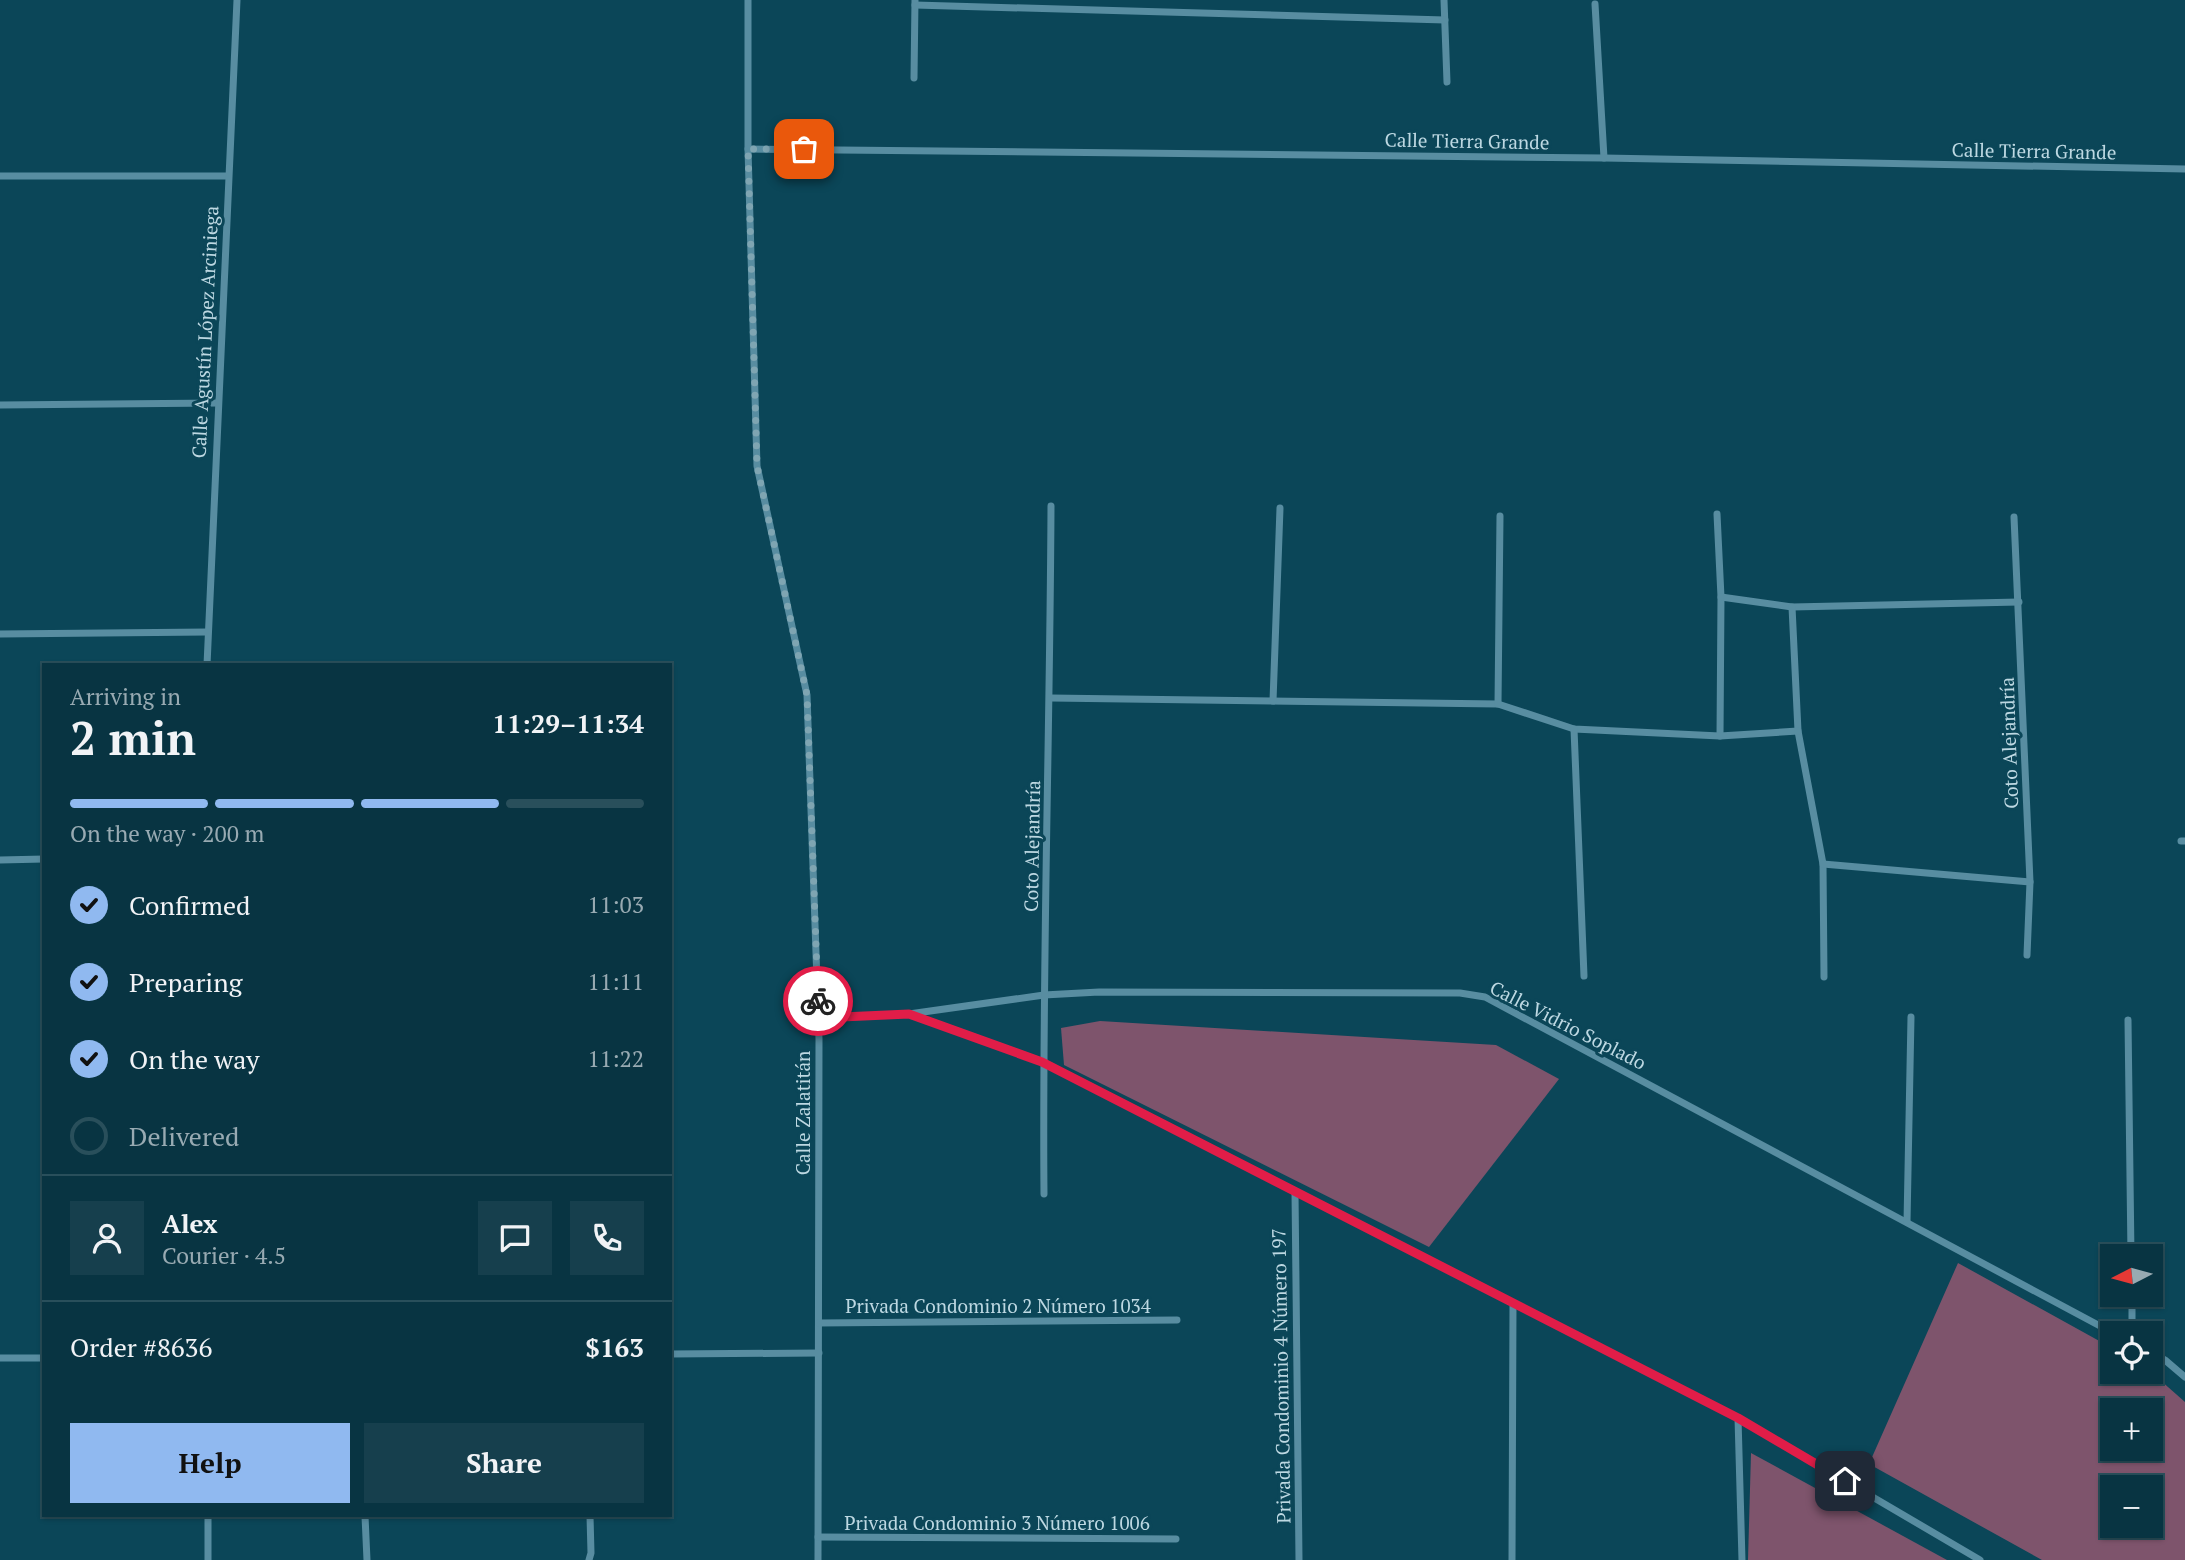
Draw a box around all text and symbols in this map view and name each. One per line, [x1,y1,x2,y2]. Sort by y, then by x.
pin [774,119,834,179]
street label: Calle Tierra Grande [1384,127,1550,154]
icon: bag [785,130,823,168]
street label: Calle Tierra Grande [1951,137,2117,164]
street label: Calle Agustín López Arciniega [185,205,224,459]
street label: Coto Alejandría [1994,676,2023,809]
text: Arriving in [70,681,181,712]
text: 11:29–11:34 [492,706,644,740]
text: 2 min [70,707,196,768]
street label: Coto Alejandría [1018,780,1045,912]
text: On the way · 200 m [70,818,264,849]
icon: check [70,886,108,924]
text: Confirmed [129,888,250,922]
text: 11:03 [587,889,644,920]
icon: check [70,963,108,1001]
text: Preparing [129,965,242,999]
text: 11:11 [587,966,644,997]
courier [783,966,853,1036]
street label: Calle Vidrio Soplado [1486,974,1651,1075]
icon: bike [799,982,837,1020]
icon: check [70,1040,108,1078]
text: On the way [129,1042,260,1076]
text: 11:22 [587,1043,644,1074]
street label: Calle Zalatitán [790,1051,815,1175]
text: Delivered [129,1119,239,1153]
button: person [70,1201,144,1275]
button: chat [478,1201,552,1275]
button: phone [570,1201,644,1275]
text: Alex [162,1206,218,1240]
street label: Privada Condominio 4 Número 197 [1265,1228,1296,1524]
text: Courier · 4.5 [162,1240,286,1271]
north arrow [2100,1244,2163,1307]
map controls [2100,1244,2163,1538]
street label: Privada Condominio 2 Número 1034 [845,1293,1152,1318]
button: locate [2100,1321,2163,1384]
text: Order #8636 [70,1330,212,1364]
text: $163 [585,1330,644,1364]
button: + [2100,1398,2163,1461]
button: Help [70,1423,350,1503]
button: Share [364,1423,644,1503]
pin [1815,1451,1875,1511]
icon: home [1826,1462,1864,1500]
button: − [2100,1475,2163,1538]
street label: Privada Condominio 3 Número 1006 [844,1510,1150,1535]

